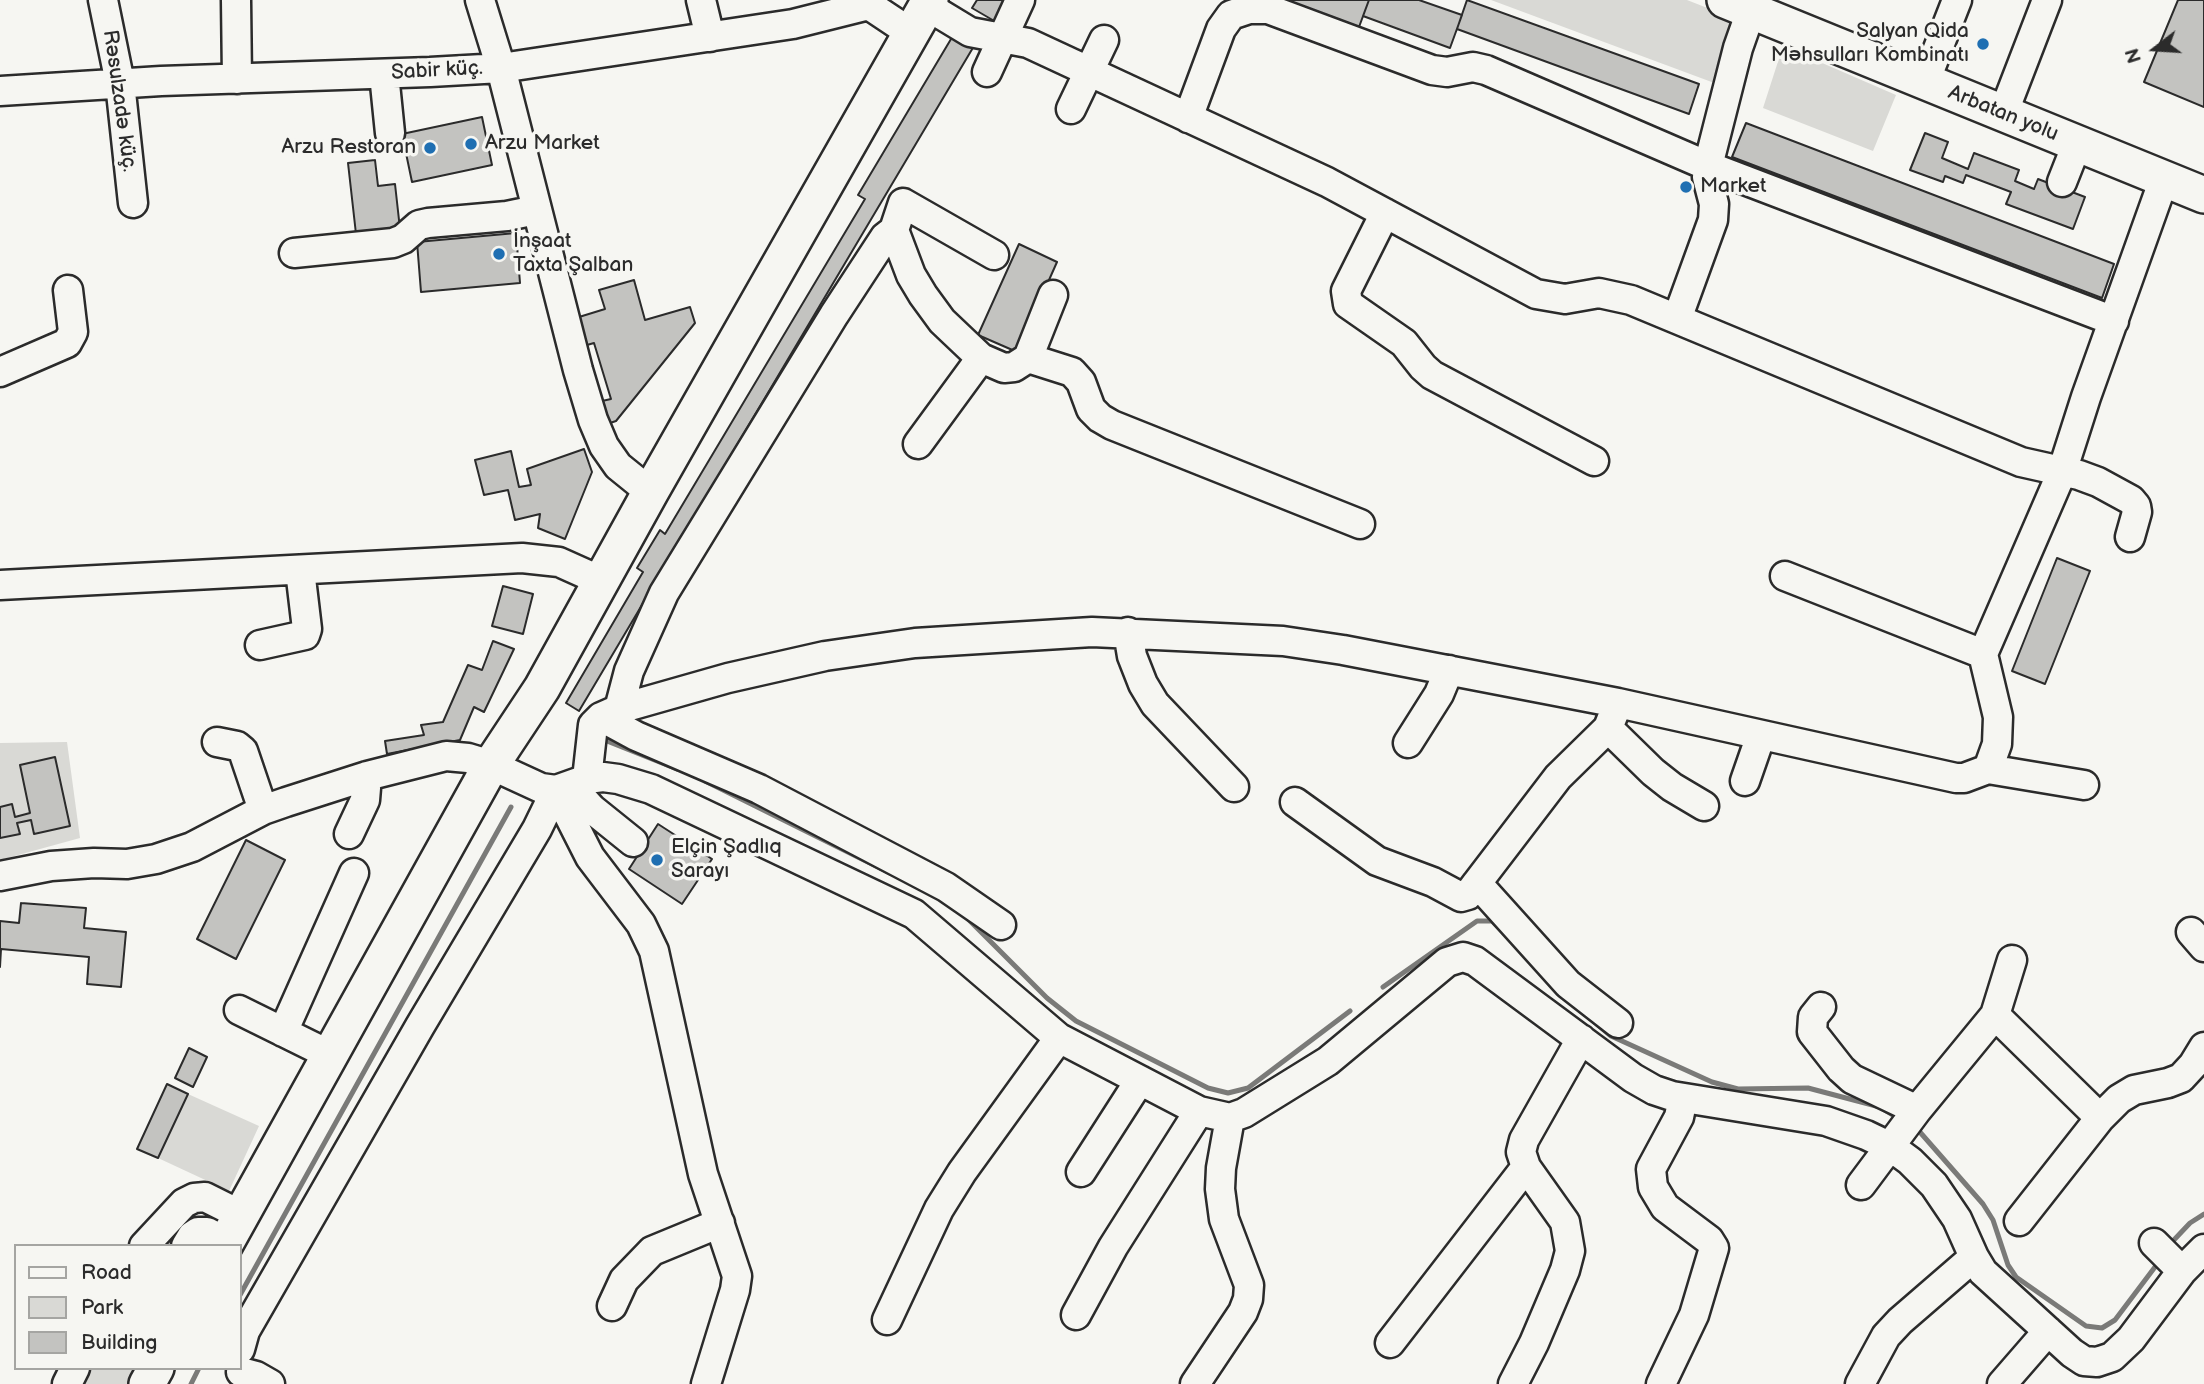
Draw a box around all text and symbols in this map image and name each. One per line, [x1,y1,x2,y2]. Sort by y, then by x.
north arrow [2120,14,2190,84]
place label: Salyan Qida Məhsulları Kombinatı [1771,19,1969,69]
street label: Rəsulzadə küç. [97,28,141,174]
marker: Salyan Qida Məhsulları Kombinatı [1975,36,1991,52]
text: N [2121,45,2148,65]
street label: Sabir küç. [390,56,484,86]
street label: Arbatan yolu [1944,80,2062,148]
place label: Arzu Market [485,131,600,157]
place label: Arzu Restoran [281,135,416,161]
marker: Arzu Market [463,136,479,152]
marker: Arzu Restoran [422,140,438,156]
place label: Market [1700,174,1766,200]
marker: Market [1678,179,1694,195]
place label: İnşaat Taxta Şalban [513,229,633,279]
marker: İnşaat Taxta Şalban [491,246,507,262]
place label: Elçin Şadlıq Sarayı [671,835,782,885]
marker: Elçin Şadlıq Sarayı [649,852,665,868]
legend [14,1244,242,1370]
text: Road [81,1260,132,1285]
text: Park [81,1295,123,1320]
text: Building [81,1330,157,1355]

